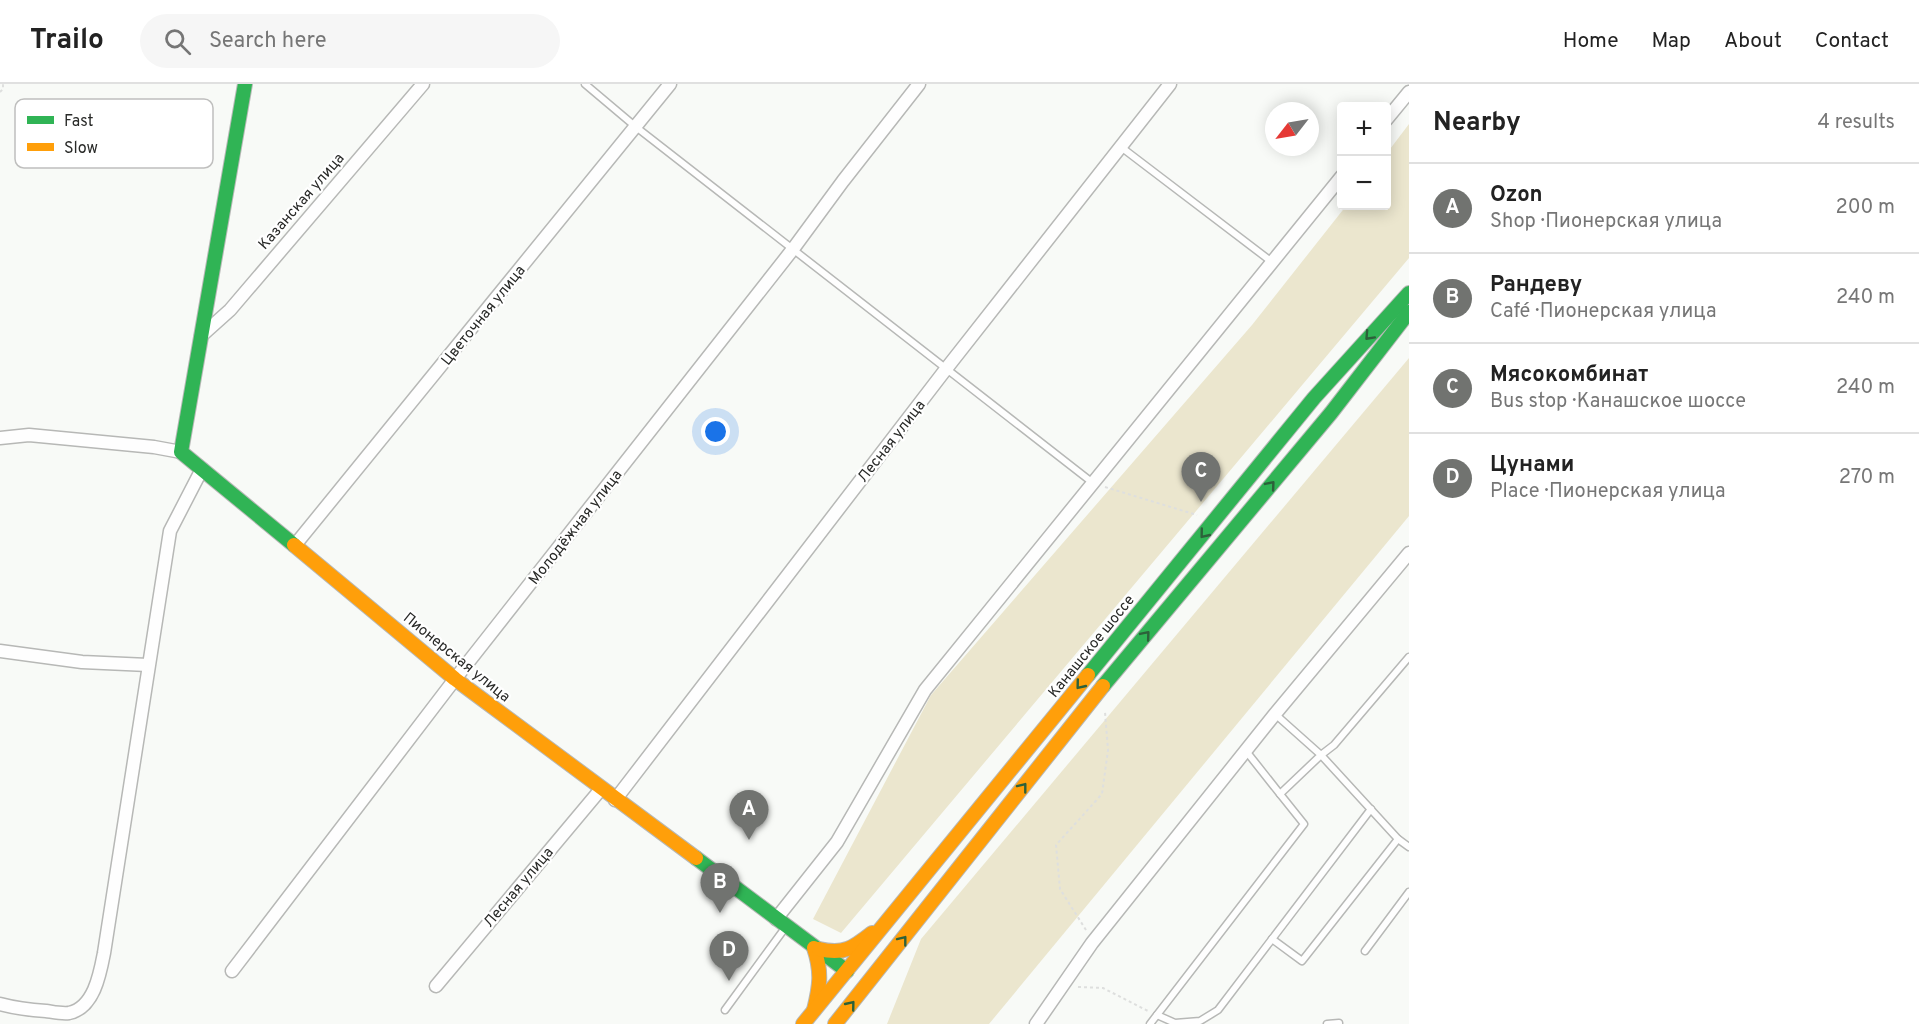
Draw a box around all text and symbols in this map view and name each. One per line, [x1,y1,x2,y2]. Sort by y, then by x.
search box [140,14,560,68]
text: Trailo [30,23,104,59]
icon: search [161,25,194,58]
text: Search here [209,28,326,55]
text: Home [1563,28,1619,55]
text: Map [1652,28,1691,55]
text: About [1724,28,1782,55]
text: Contact [1815,28,1889,55]
legend [15,99,213,168]
north arrow [1265,102,1319,156]
map controls [1337,102,1391,210]
button: + [1337,102,1391,156]
text: Nearby [1433,107,1521,140]
text: 4 results [1818,110,1895,136]
text: Fast [64,112,94,132]
text: Slow [64,139,98,159]
street label: Казанская улица [255,150,349,254]
button: − [1337,156,1391,210]
text: Ozon [1490,182,1543,209]
text: A [1445,195,1460,221]
text: 200 m [1836,195,1895,221]
text: Shop · Пионерская улица [1490,209,1722,235]
street label: Цветочная улица [438,262,530,370]
text: Рандеву [1490,272,1582,299]
text: B [1446,285,1459,311]
text: 240 m [1836,285,1895,311]
text: Café · Пионерская улица [1490,299,1716,325]
one-way arrow [1366,329,1377,340]
text: Мясокомбинат [1490,362,1648,389]
text: C [1446,375,1459,401]
text: 240 m [1836,375,1895,401]
text: Bus stop · Канашское шоссе [1490,389,1746,415]
street label: Лесная улица [854,397,930,487]
your location [701,417,730,446]
pin: C [1182,452,1220,502]
text: Цунами [1490,452,1574,479]
text: D [1445,465,1460,491]
text: 270 m [1839,465,1895,491]
street label: Молодёжная улица [525,467,627,589]
text: Place · Пионерская улица [1490,479,1726,505]
one-way arrow [1263,481,1274,492]
one-way arrow [1200,527,1211,538]
street label: Канашское шоссе [1045,592,1140,702]
street label: Пионерская улица [399,609,514,707]
one-way arrow [1138,631,1149,642]
one-way arrow [1077,678,1088,689]
one-way arrow [1016,782,1027,793]
pin: A [730,790,768,840]
street label: Лесная улица [480,844,558,932]
pin: B [700,864,740,913]
pin: D [710,932,748,981]
one-way arrow [895,935,906,946]
one-way arrow [843,1001,854,1012]

